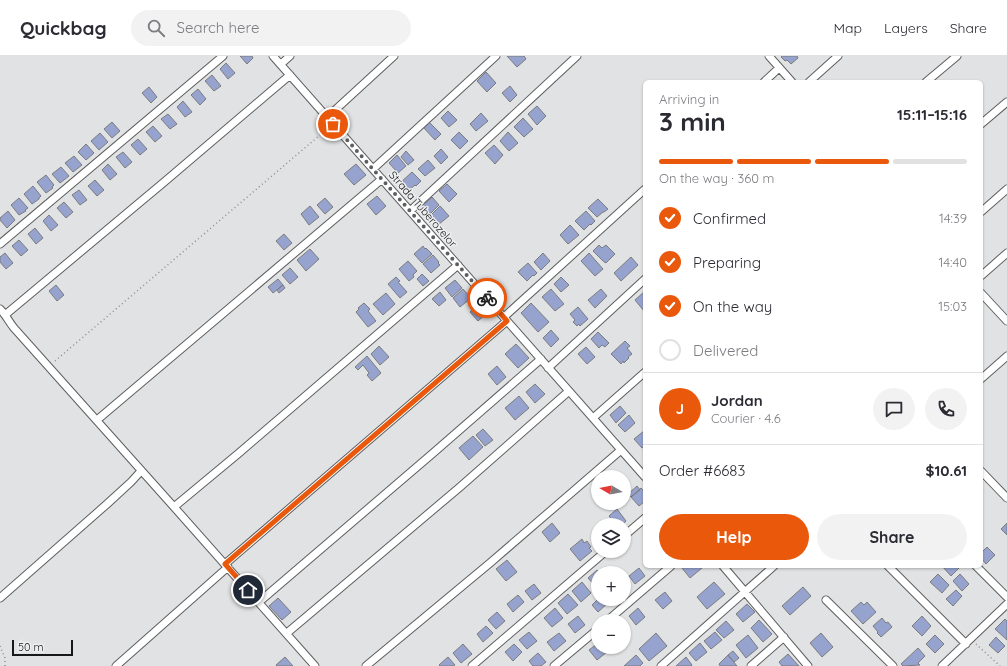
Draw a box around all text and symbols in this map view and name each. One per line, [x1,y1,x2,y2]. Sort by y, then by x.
search box [131,10,411,46]
text: Quickbag [20,16,107,40]
icon: search [145,17,167,39]
text: Search here [177,18,259,37]
text: Map [833,19,862,37]
text: Layers [884,19,928,37]
text: Share [950,19,987,37]
text: Arriving in [659,91,719,107]
text: 3 min [659,105,726,138]
text: 15:11–15:16 [897,105,967,124]
pin [316,107,350,141]
icon: bag [322,113,344,135]
street label: Strada Tuberozelor [386,168,460,251]
text: On the way · 360 m [659,170,774,186]
icon: check [659,207,681,229]
text: Confirmed [693,209,766,228]
text: 14:39 [939,210,967,226]
icon: check [659,251,681,273]
text: Preparing [693,253,761,272]
text: 14:40 [939,254,967,270]
courier [467,278,507,318]
icon: bike [476,287,498,309]
icon: check [659,295,681,317]
text: On the way [693,297,772,316]
text: 15:03 [938,298,967,314]
text: Delivered [693,341,758,360]
button: chat [873,388,915,430]
button: phone [925,388,967,430]
text: Jordan [711,391,763,410]
text: J [676,399,684,418]
text: Courier · 4.6 [711,410,781,426]
text: Order #6683 [659,461,745,480]
text: $10.61 [925,461,967,480]
north arrow [591,470,631,510]
map controls [591,470,631,654]
button: Help [659,514,809,560]
button: Share [817,514,967,560]
button: layers [591,518,631,558]
button: + [591,566,631,606]
pin [231,573,265,607]
icon: home [237,579,259,601]
button: − [591,614,631,654]
scale bar [12,638,73,657]
text: 50 m [18,640,44,654]

